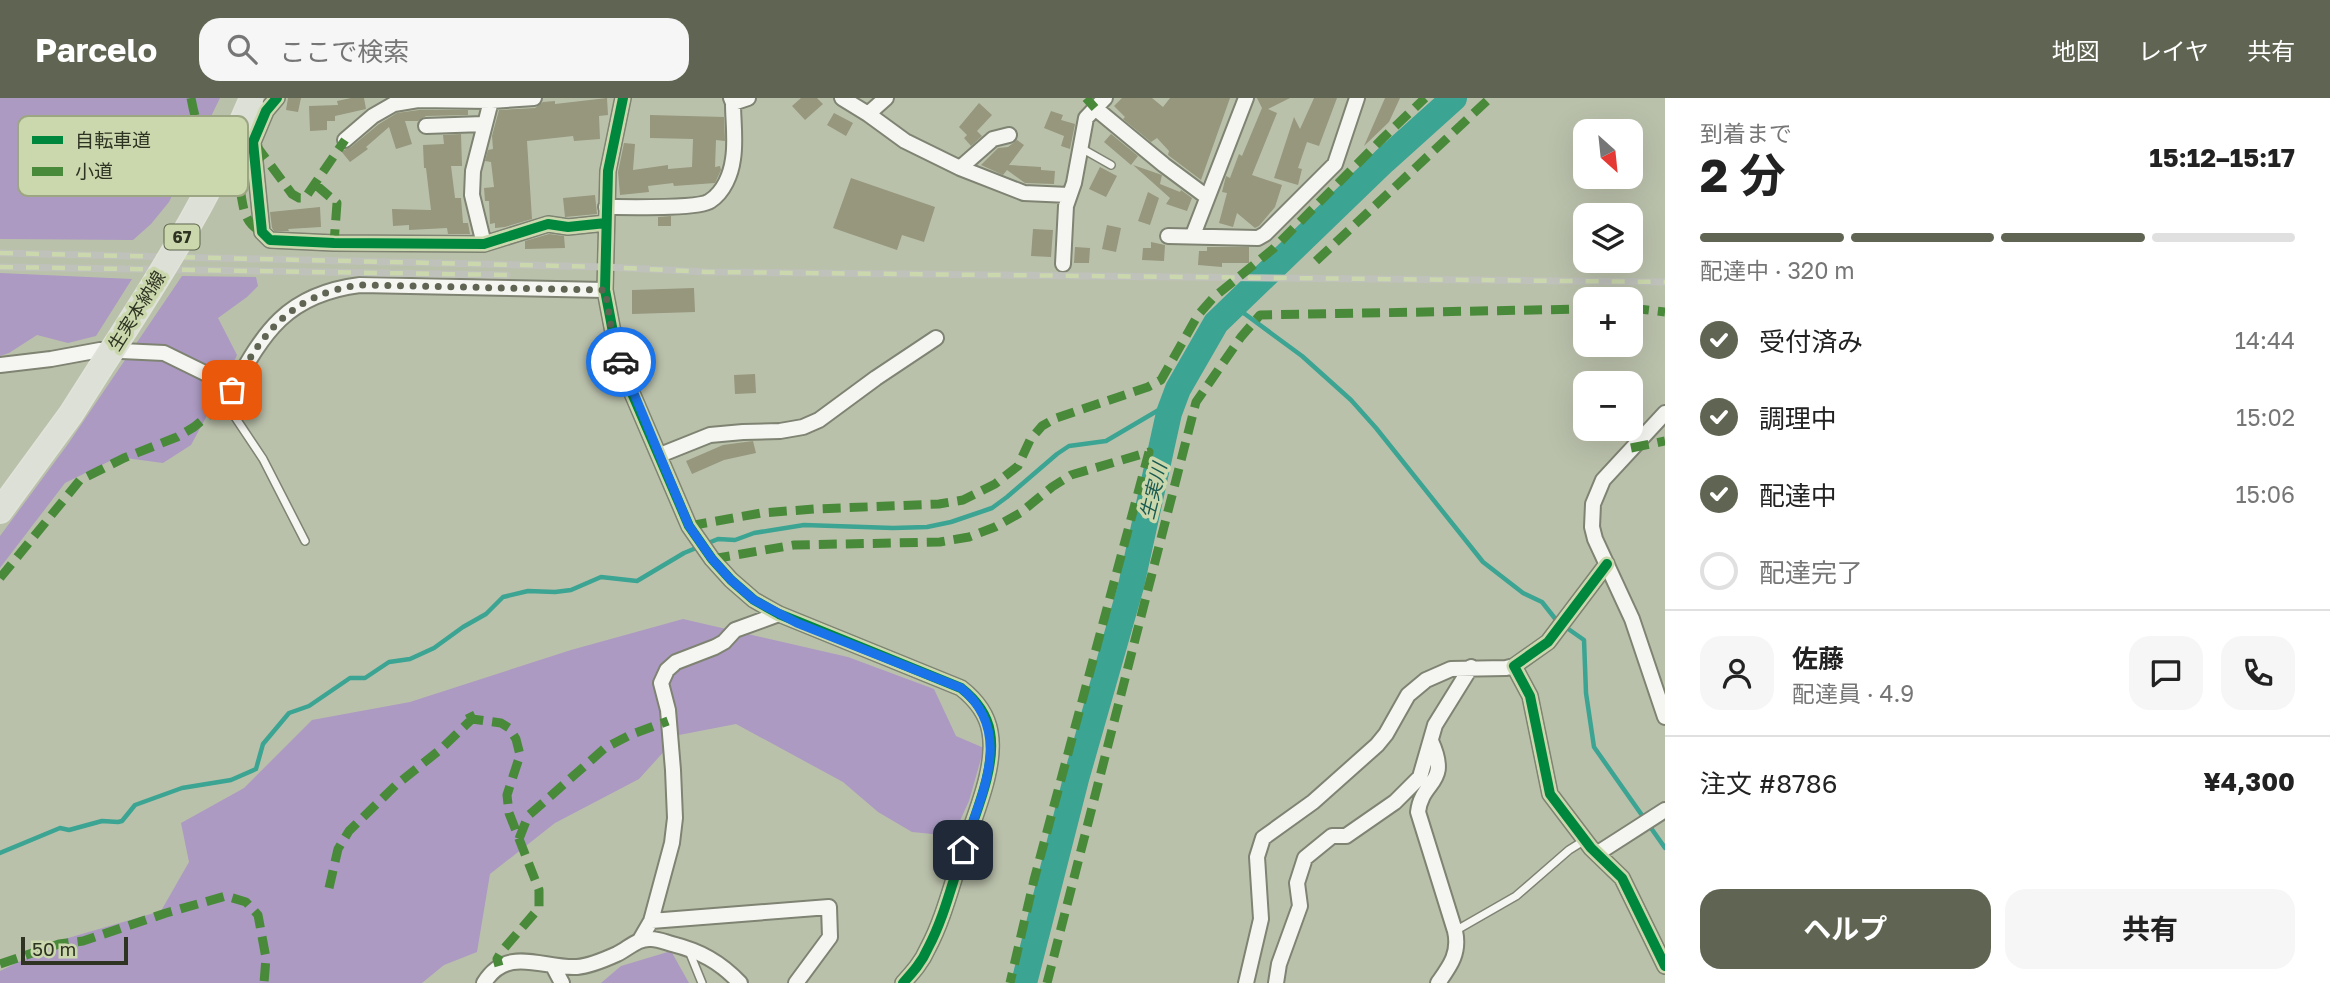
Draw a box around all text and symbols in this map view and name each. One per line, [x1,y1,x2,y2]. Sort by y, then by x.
search box [199,18,689,81]
text: Parcelo [35,30,157,69]
icon: search [223,30,261,68]
text: ここで検索 [279,36,409,67]
text: 地図 [2052,36,2100,65]
text: レイヤ [2138,36,2209,65]
text: 共有 [2247,36,2295,65]
legend [18,116,248,196]
north arrow [1573,119,1643,189]
map controls [1573,119,1643,441]
text: 到着まで [1700,119,1792,147]
text: 自転車道 [75,128,151,151]
text: 15:12–15:17 [2149,142,2295,173]
text: 2 分 [1700,147,1786,202]
text: 小道 [75,159,113,182]
button: layers [1573,203,1643,273]
road number: 67 [164,225,200,250]
text: 配達中 · 320 m [1700,256,1855,284]
street label: 生実本納線 [103,266,169,354]
button: + [1573,287,1643,357]
icon: check [1700,321,1738,359]
text: 受付済み [1759,326,1863,357]
text: 14:44 [2235,326,2295,354]
courier [586,327,656,397]
icon: car [602,343,640,381]
pin [202,360,262,420]
icon: bag [213,371,251,409]
button: − [1573,371,1643,441]
icon: check [1700,398,1738,436]
text: 調理中 [1759,403,1837,434]
text: 15:02 [2236,403,2295,431]
water label: 生実川 [1134,459,1171,521]
icon: check [1700,475,1738,513]
text: 配達中 [1759,480,1837,511]
text: 15:06 [2235,480,2295,508]
text: 配達完了 [1759,557,1863,588]
button: person [1700,636,1774,710]
button: chat [2129,636,2203,710]
button: phone [2221,636,2295,710]
text: 佐藤 [1792,643,1844,674]
text: 配達員 · 4.9 [1792,679,1914,707]
text: ¥4,300 [2204,766,2295,797]
text: 注文 #8786 [1700,768,1837,799]
pin [933,820,993,880]
icon: home [944,831,982,869]
button: ヘルプ [1700,889,1991,969]
button: 共有 [2005,889,2295,969]
scale bar [21,934,128,966]
text: 50 m [32,937,76,960]

